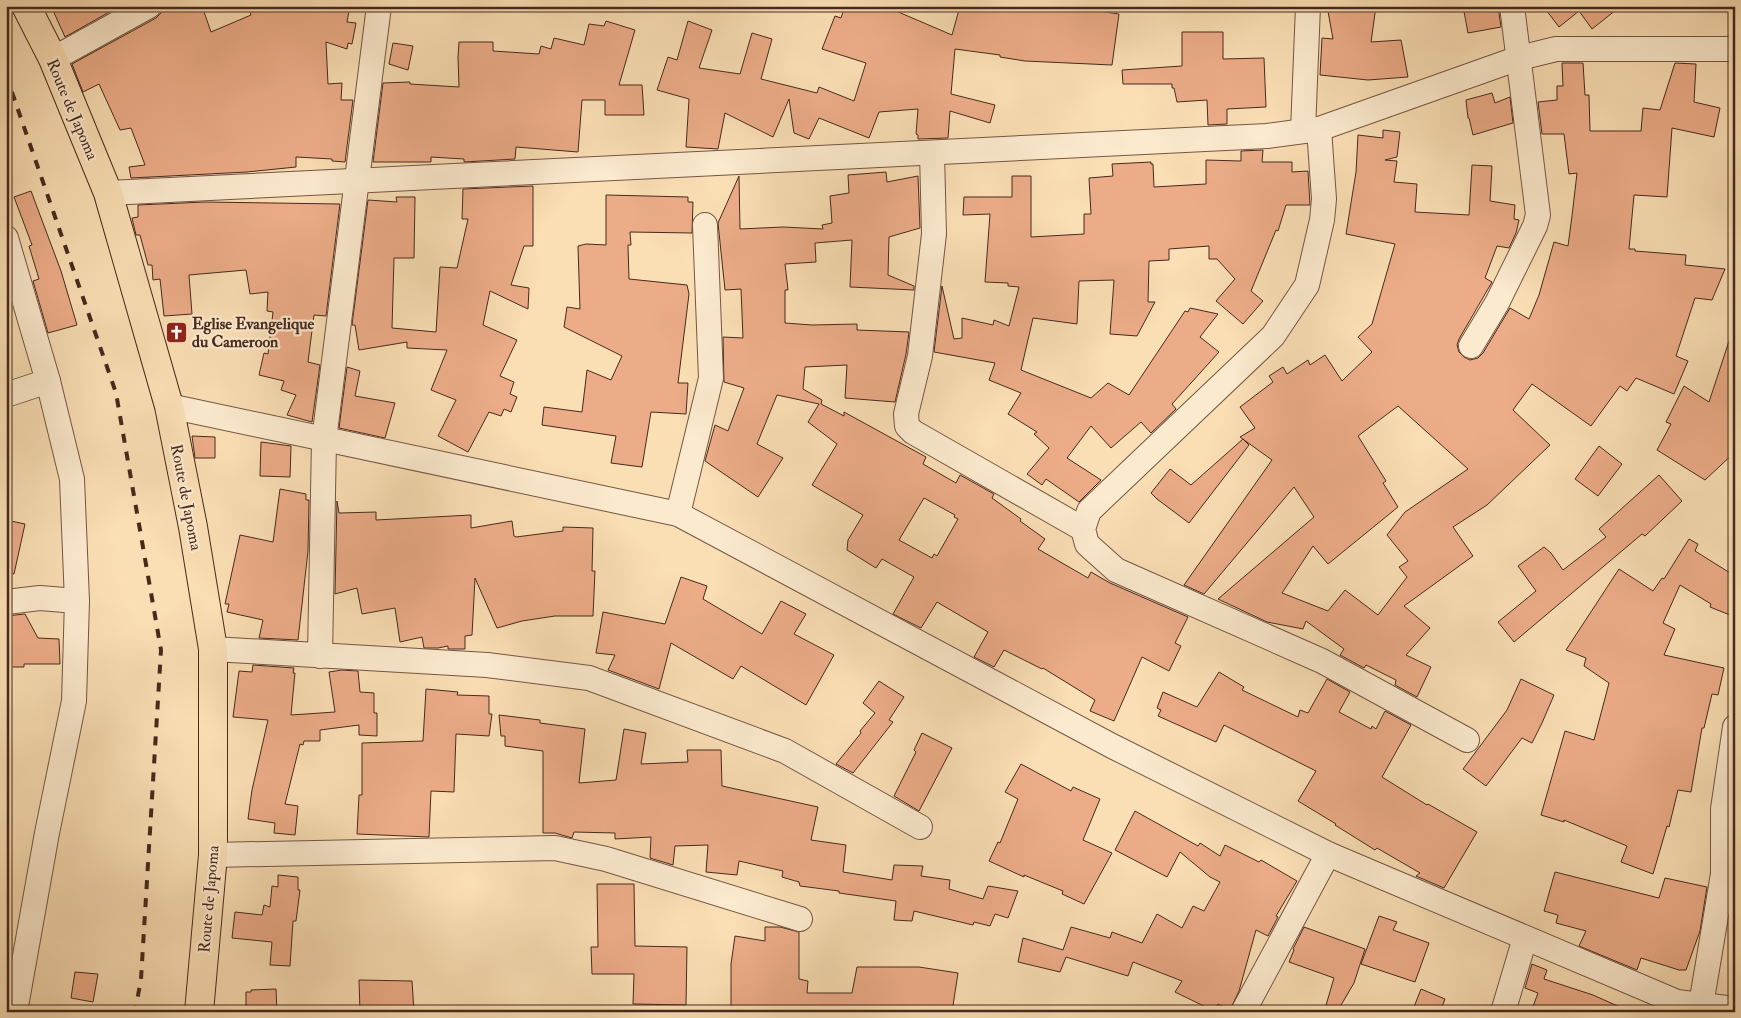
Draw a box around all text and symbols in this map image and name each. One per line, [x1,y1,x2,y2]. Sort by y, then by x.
street label: Route de Japoma [41,56,103,164]
place label: Eglise Evangelique du Cameroon [192,314,315,352]
church icon: Eglise Evangelique du Cameroon [164,320,188,344]
street label: Route de Japoma [165,442,206,553]
street label: Route de Japoma [194,844,225,954]

